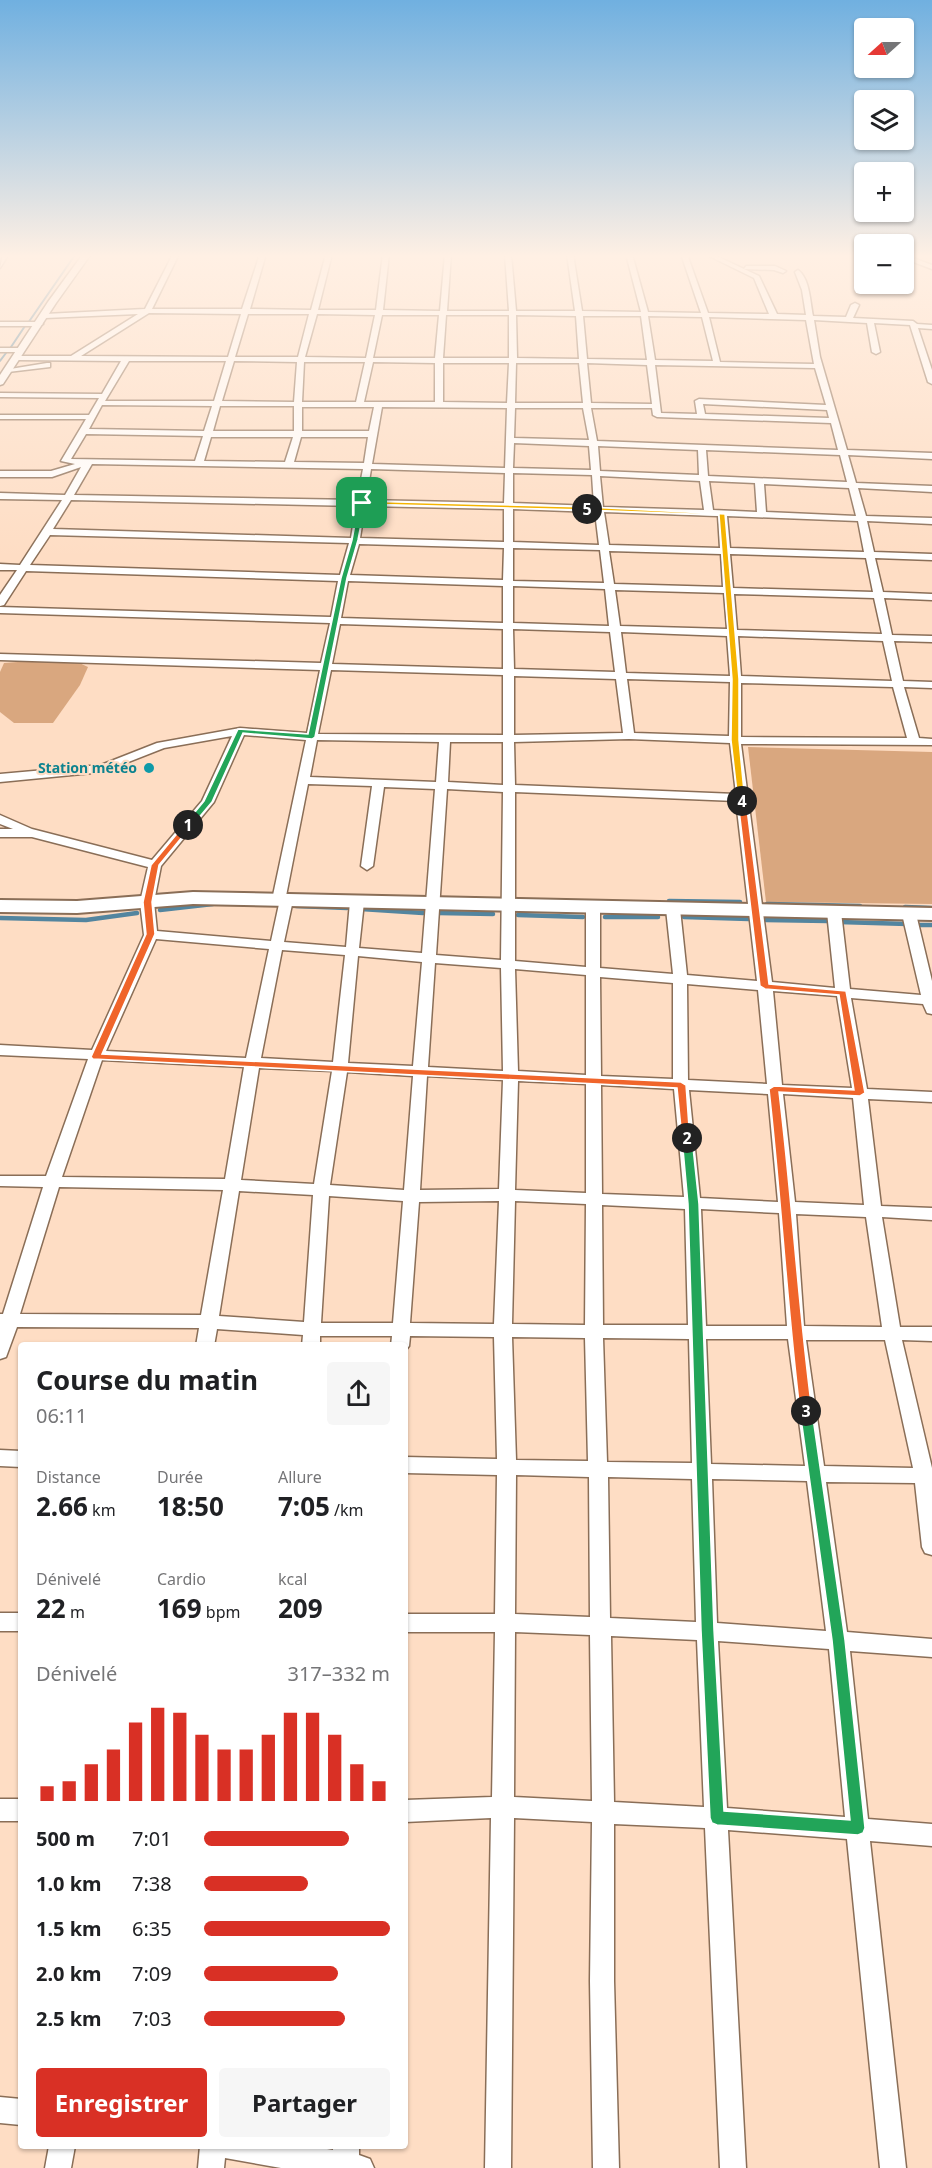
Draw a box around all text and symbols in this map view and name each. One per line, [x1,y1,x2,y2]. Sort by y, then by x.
north arrow [854,18,914,78]
map controls [854,18,914,294]
button: layers [854,90,914,150]
button: + [854,162,914,222]
button: − [854,234,914,294]
pin [336,477,387,528]
icon: arrive [345,486,378,519]
pin: 5 [572,494,602,524]
text: 5 [582,498,592,520]
place label: Station météo [38,758,137,777]
marker: Station météo [142,761,156,775]
pin: 4 [727,786,757,816]
text: 4 [737,790,747,812]
pin: 1 [173,810,203,840]
text: 1 [183,814,193,836]
pin: 2 [672,1123,702,1153]
text: 2 [682,1127,692,1149]
text: Course du matin [36,1361,258,1398]
button: share [327,1362,390,1425]
pin: 3 [791,1396,821,1426]
text: 3 [801,1400,811,1422]
text: 06:11 [36,1402,87,1429]
text: Distance [36,1466,101,1488]
text: Durée [157,1466,203,1488]
text: Allure [278,1466,322,1488]
text: 2.66 [36,1488,88,1524]
text: 18:50 [157,1488,224,1524]
text: 7:05 [278,1488,330,1524]
text: km [88,1499,116,1521]
text: /km [330,1499,364,1521]
text: Dénivelé [36,1568,101,1590]
text: Cardio [157,1568,206,1590]
text: kcal [278,1568,307,1590]
text: 22 [36,1590,66,1626]
text: 169 [157,1590,202,1626]
text: 209 [278,1590,323,1626]
text: m [66,1601,85,1623]
text: bpm [202,1601,240,1623]
text: Dénivelé [36,1660,117,1687]
text: 317–332 m [287,1660,390,1687]
text: 500 m [36,1825,95,1852]
text: 7:01 [132,1825,172,1852]
text: 1.0 km [36,1870,102,1897]
text: 7:38 [132,1870,172,1897]
text: 1.5 km [36,1915,102,1942]
text: 6:35 [132,1915,172,1942]
text: 2.0 km [36,1960,102,1987]
text: 7:09 [132,1960,172,1987]
text: 2.5 km [36,2005,102,2032]
text: 7:03 [132,2005,172,2032]
button: Enregistrer [36,2068,207,2137]
button: Partager [219,2068,390,2137]

